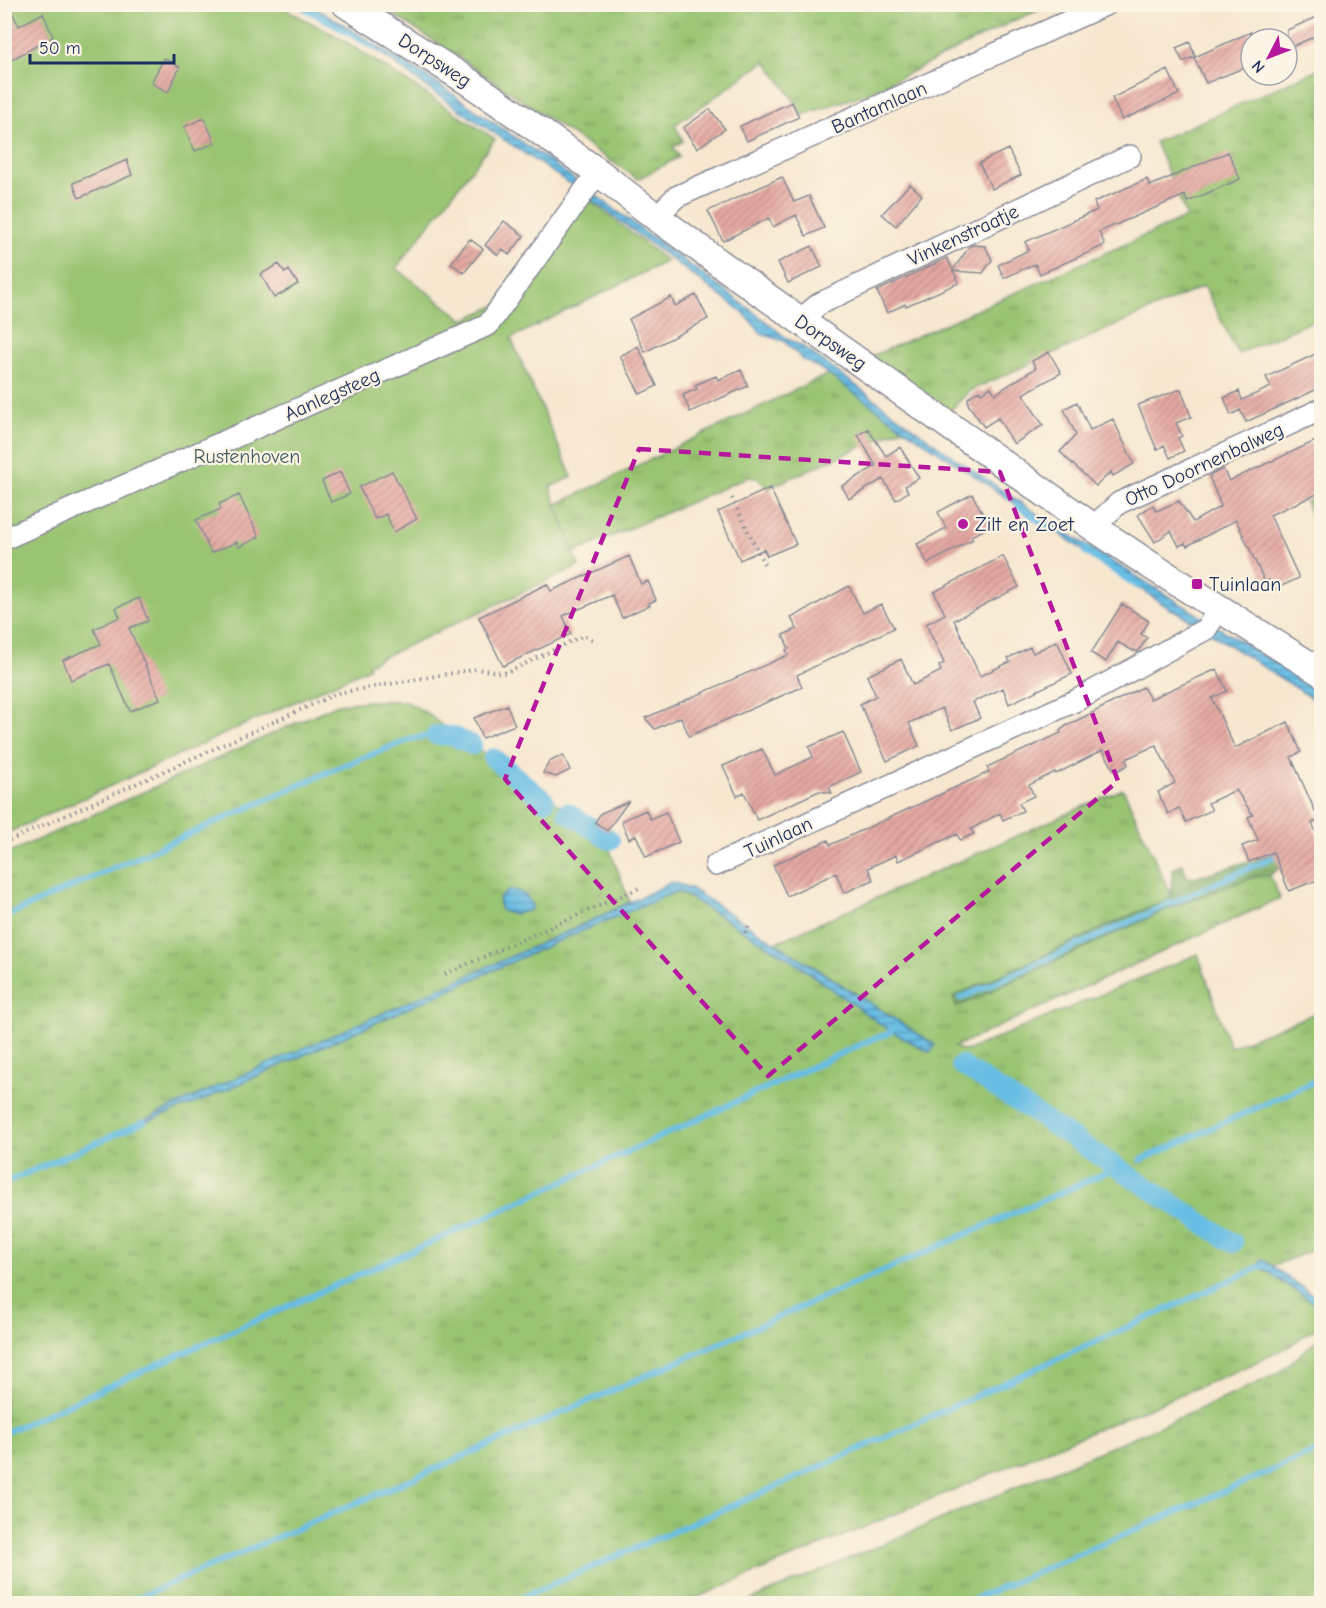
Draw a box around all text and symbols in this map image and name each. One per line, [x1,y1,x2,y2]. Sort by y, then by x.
scale bar [30,27,174,65]
north arrow [1239,27,1299,87]
street label: Dorpsweg [394,28,475,92]
text: 50 m [39,38,81,59]
text: N [1248,56,1269,76]
street label: Bantamlaan [828,76,930,139]
street label: Vinkenstraatje [904,200,1022,271]
street label: Dorpsweg [790,309,871,375]
street label: Aanlegsteeg [281,363,384,426]
street label: Otto Doornenbalweg [1121,418,1287,511]
park label: Rustenhoven [194,445,300,468]
place label: Zilt en Zoet [975,513,1075,536]
marker: Zilt en Zoet [956,517,970,531]
place label: Tuinlaan [1209,573,1281,596]
marker: Tuinlaan [1190,577,1204,591]
street label: Tuinlaan [741,812,816,863]

